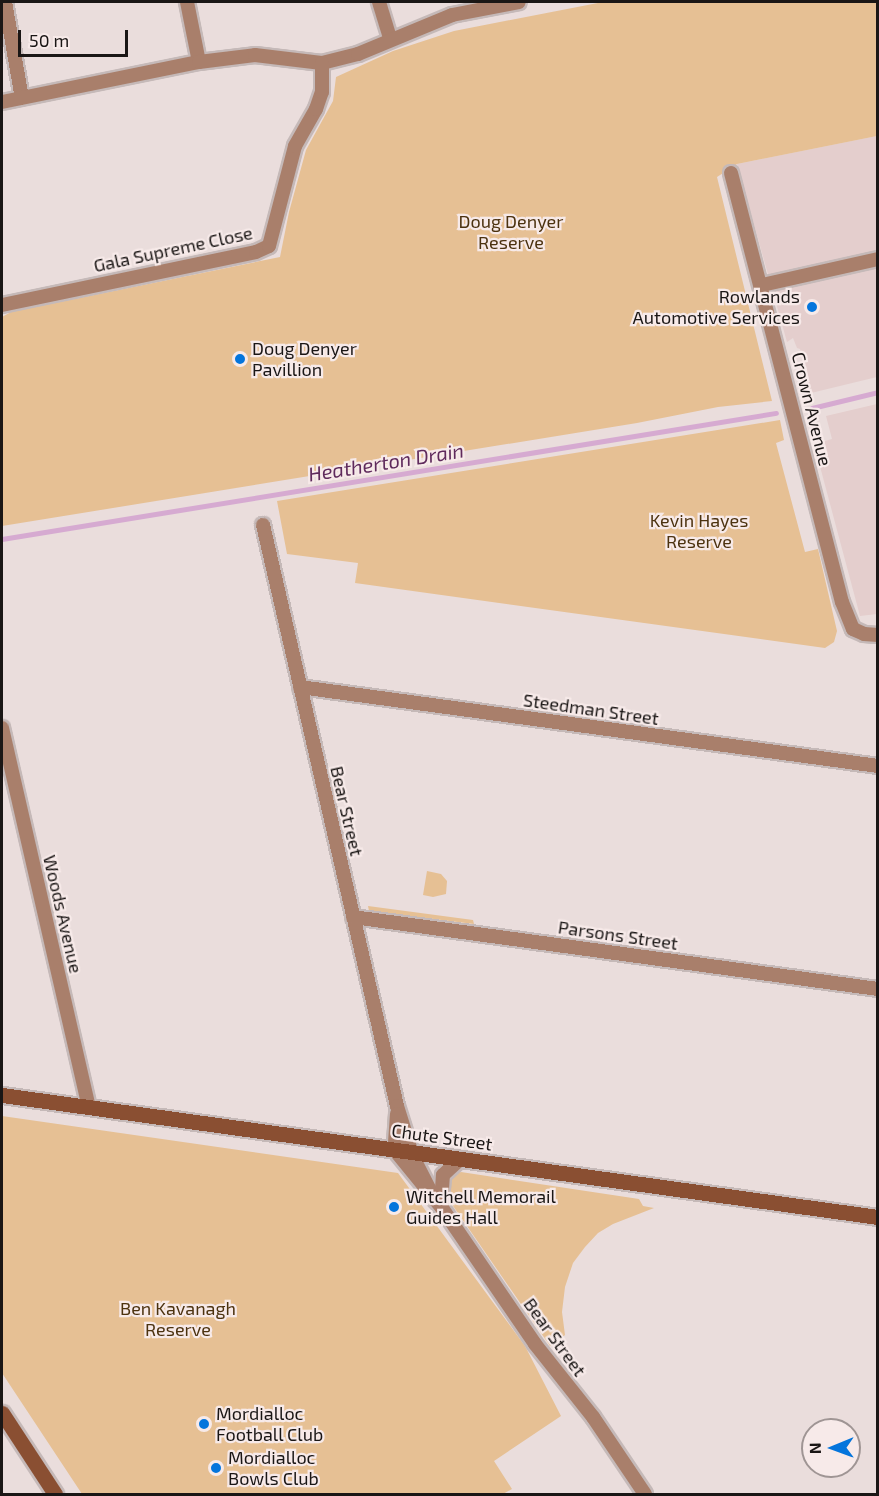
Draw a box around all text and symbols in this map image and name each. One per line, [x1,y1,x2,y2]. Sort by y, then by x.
scale bar [21,18,130,56]
text: 50 m [29,29,69,51]
park label: Doug Denyer Reserve [459,211,563,254]
street label: Gala Supreme Close [92,222,254,276]
place label: Rowlands Automotive Services [633,286,800,328]
marker: Rowlands Automotive Services [805,300,819,314]
place label: Doug Denyer Pavillion [252,338,357,380]
street label: Crown Avenue [787,350,837,468]
marker: Doug Denyer Pavillion [233,352,247,366]
water label: Heatherton Drain [307,438,465,486]
park label: Kevin Hayes Reserve [650,510,748,552]
street label: Steedman Street [522,689,660,729]
street label: Bear Street [326,764,368,858]
street label: Woods Avenue [39,853,87,975]
street label: Parsons Street [557,916,679,954]
street label: Chute Street [390,1119,494,1155]
place label: Witchell Memorail Guides Hall [406,1186,556,1228]
marker: Witchell Memorail Guides Hall [387,1200,401,1214]
street label: Bear Street [519,1293,591,1381]
park label: Ben Kavanagh Reserve [120,1298,236,1340]
place label: Mordialloc Football Club [216,1403,324,1446]
marker: Mordialloc Football Club [197,1417,211,1431]
north arrow [801,1418,861,1478]
text: N [805,1442,824,1454]
place label: Mordialloc Bowls Club [228,1447,319,1490]
marker: Mordialloc Bowls Club [209,1461,223,1475]

